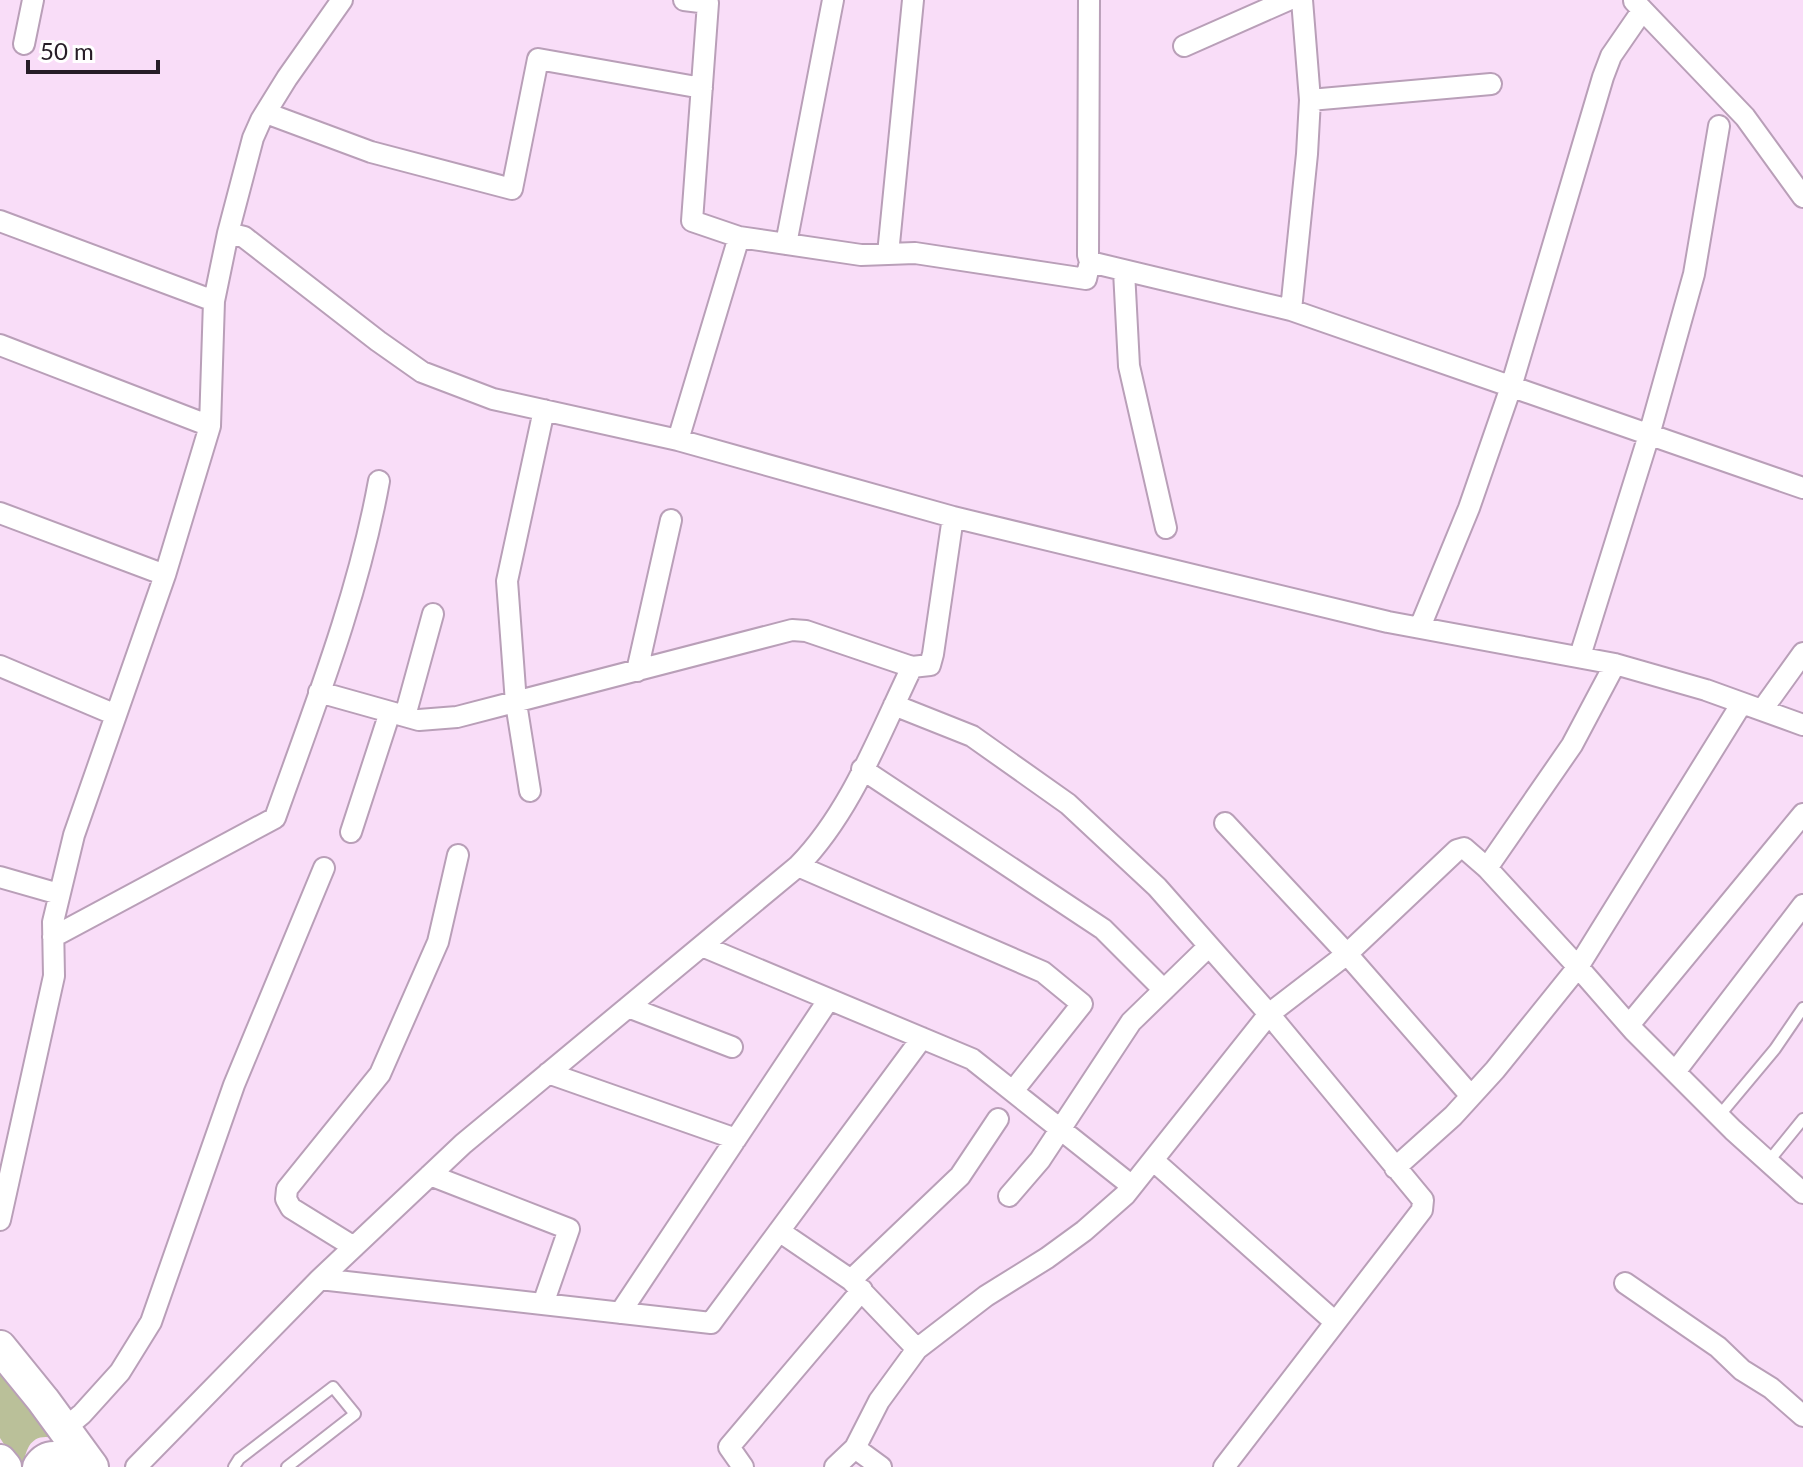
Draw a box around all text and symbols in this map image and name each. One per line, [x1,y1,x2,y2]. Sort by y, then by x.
scale bar [28,24,158,74]
text: 50 m [40,36,94,65]

